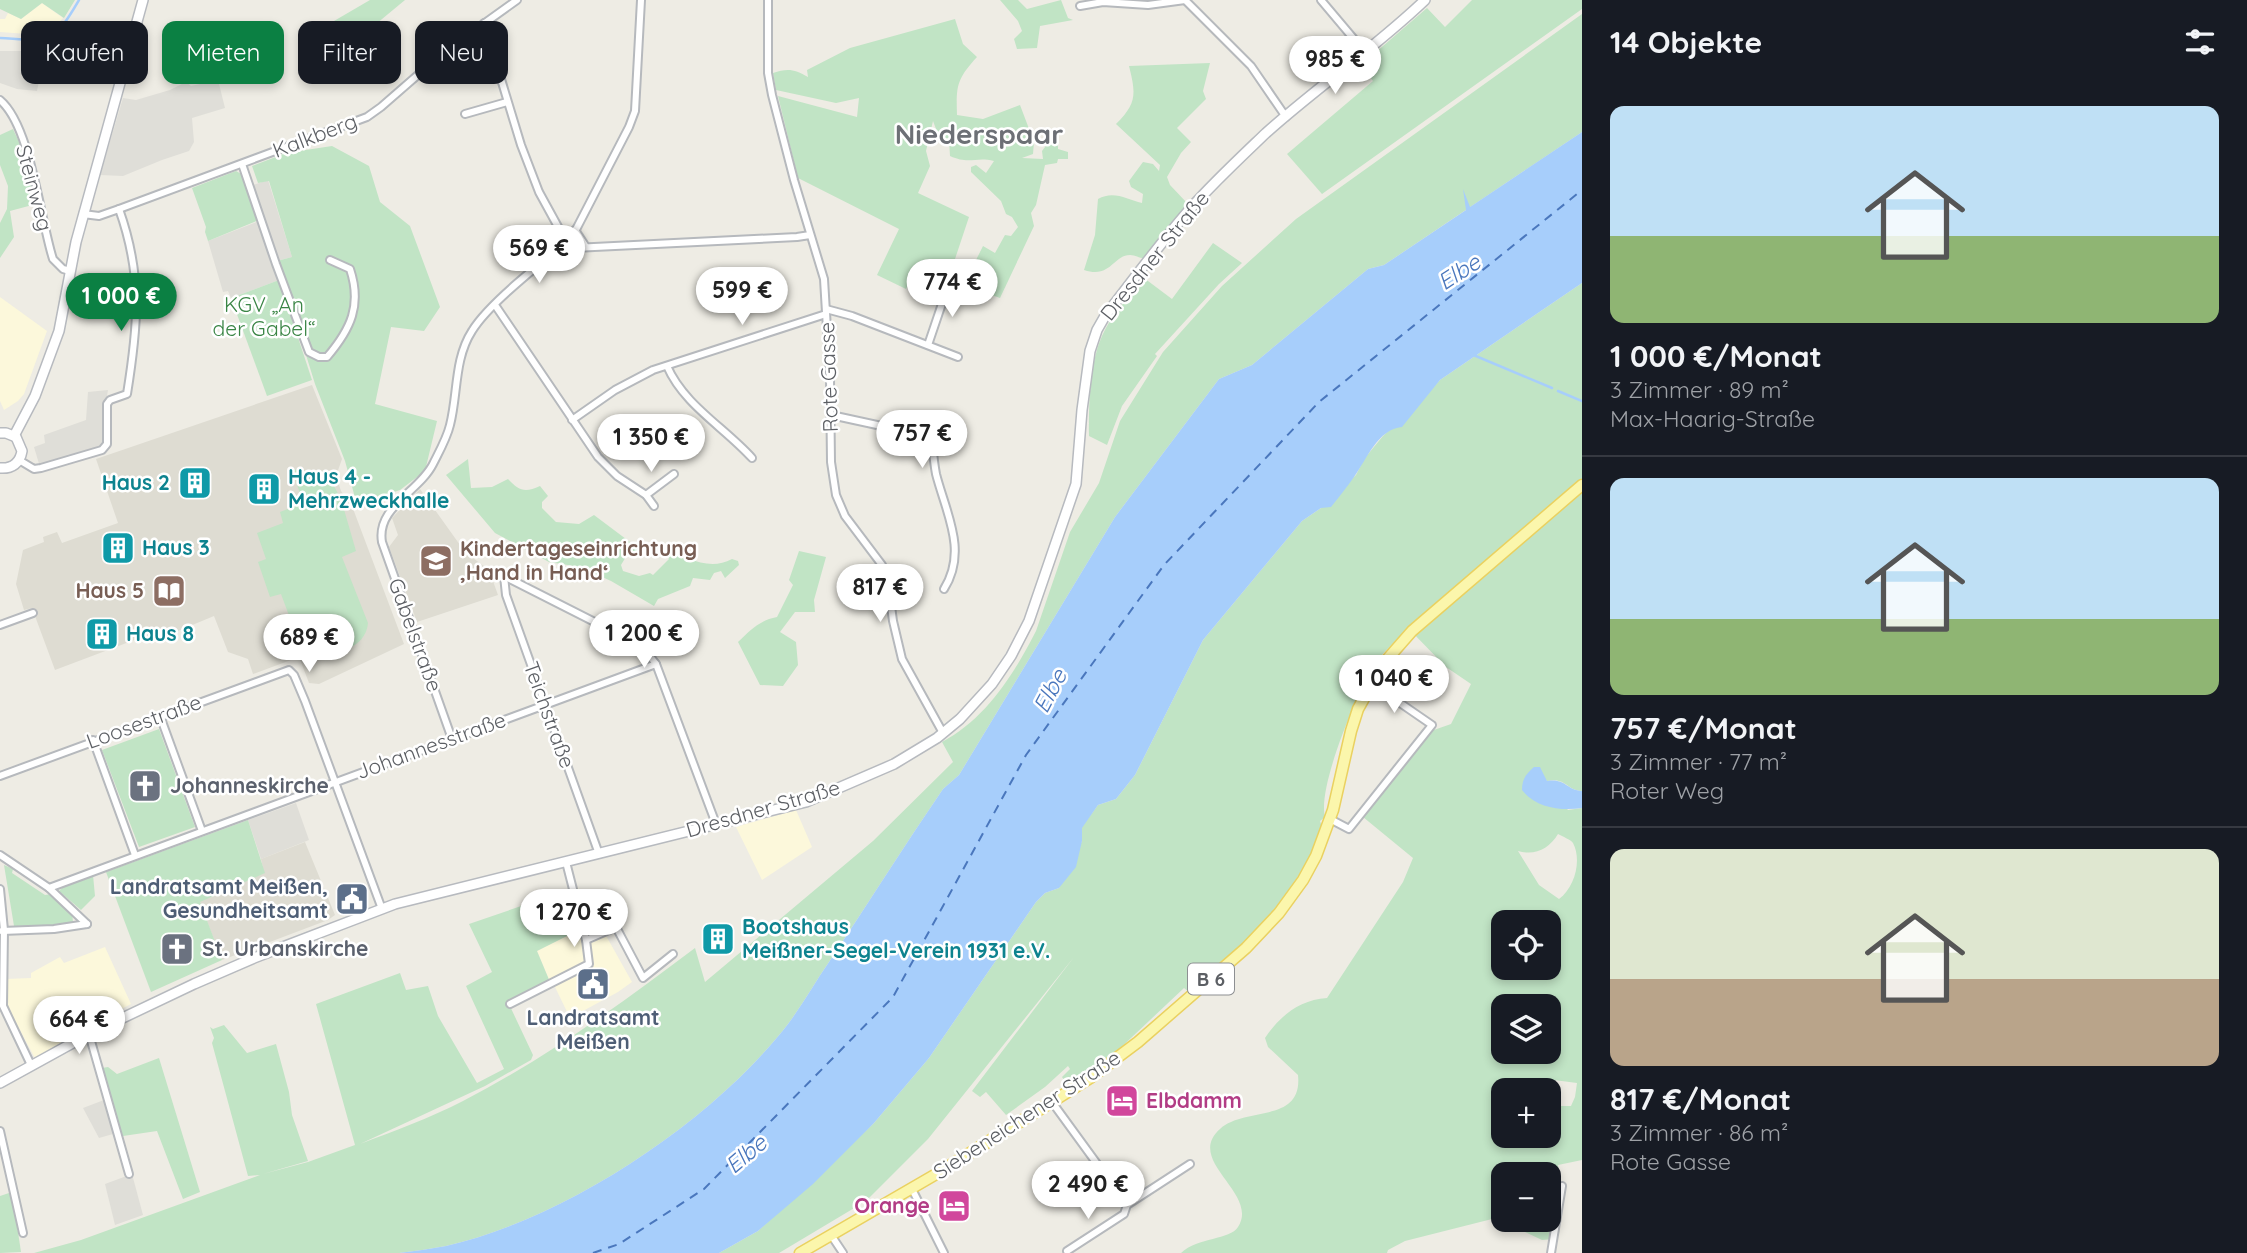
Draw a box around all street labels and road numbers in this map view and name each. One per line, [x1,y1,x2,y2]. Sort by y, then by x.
street label: Kalkberg [269,107,361,163]
street label: Steinweg [11,142,59,234]
street label: Dresdner Straße [1094,185,1214,325]
street label: Rote Gasse [813,321,843,433]
street label: Gabelstraße [383,574,449,695]
street label: Teichstraße [519,658,581,771]
street label: Loosestraße [83,688,205,754]
street label: Johannesstraße [352,706,509,784]
street label: Dresdner Straße [683,774,843,842]
road number: B 6 [1188,964,1234,995]
street label: Siebeneichener Straße [928,1044,1125,1184]

